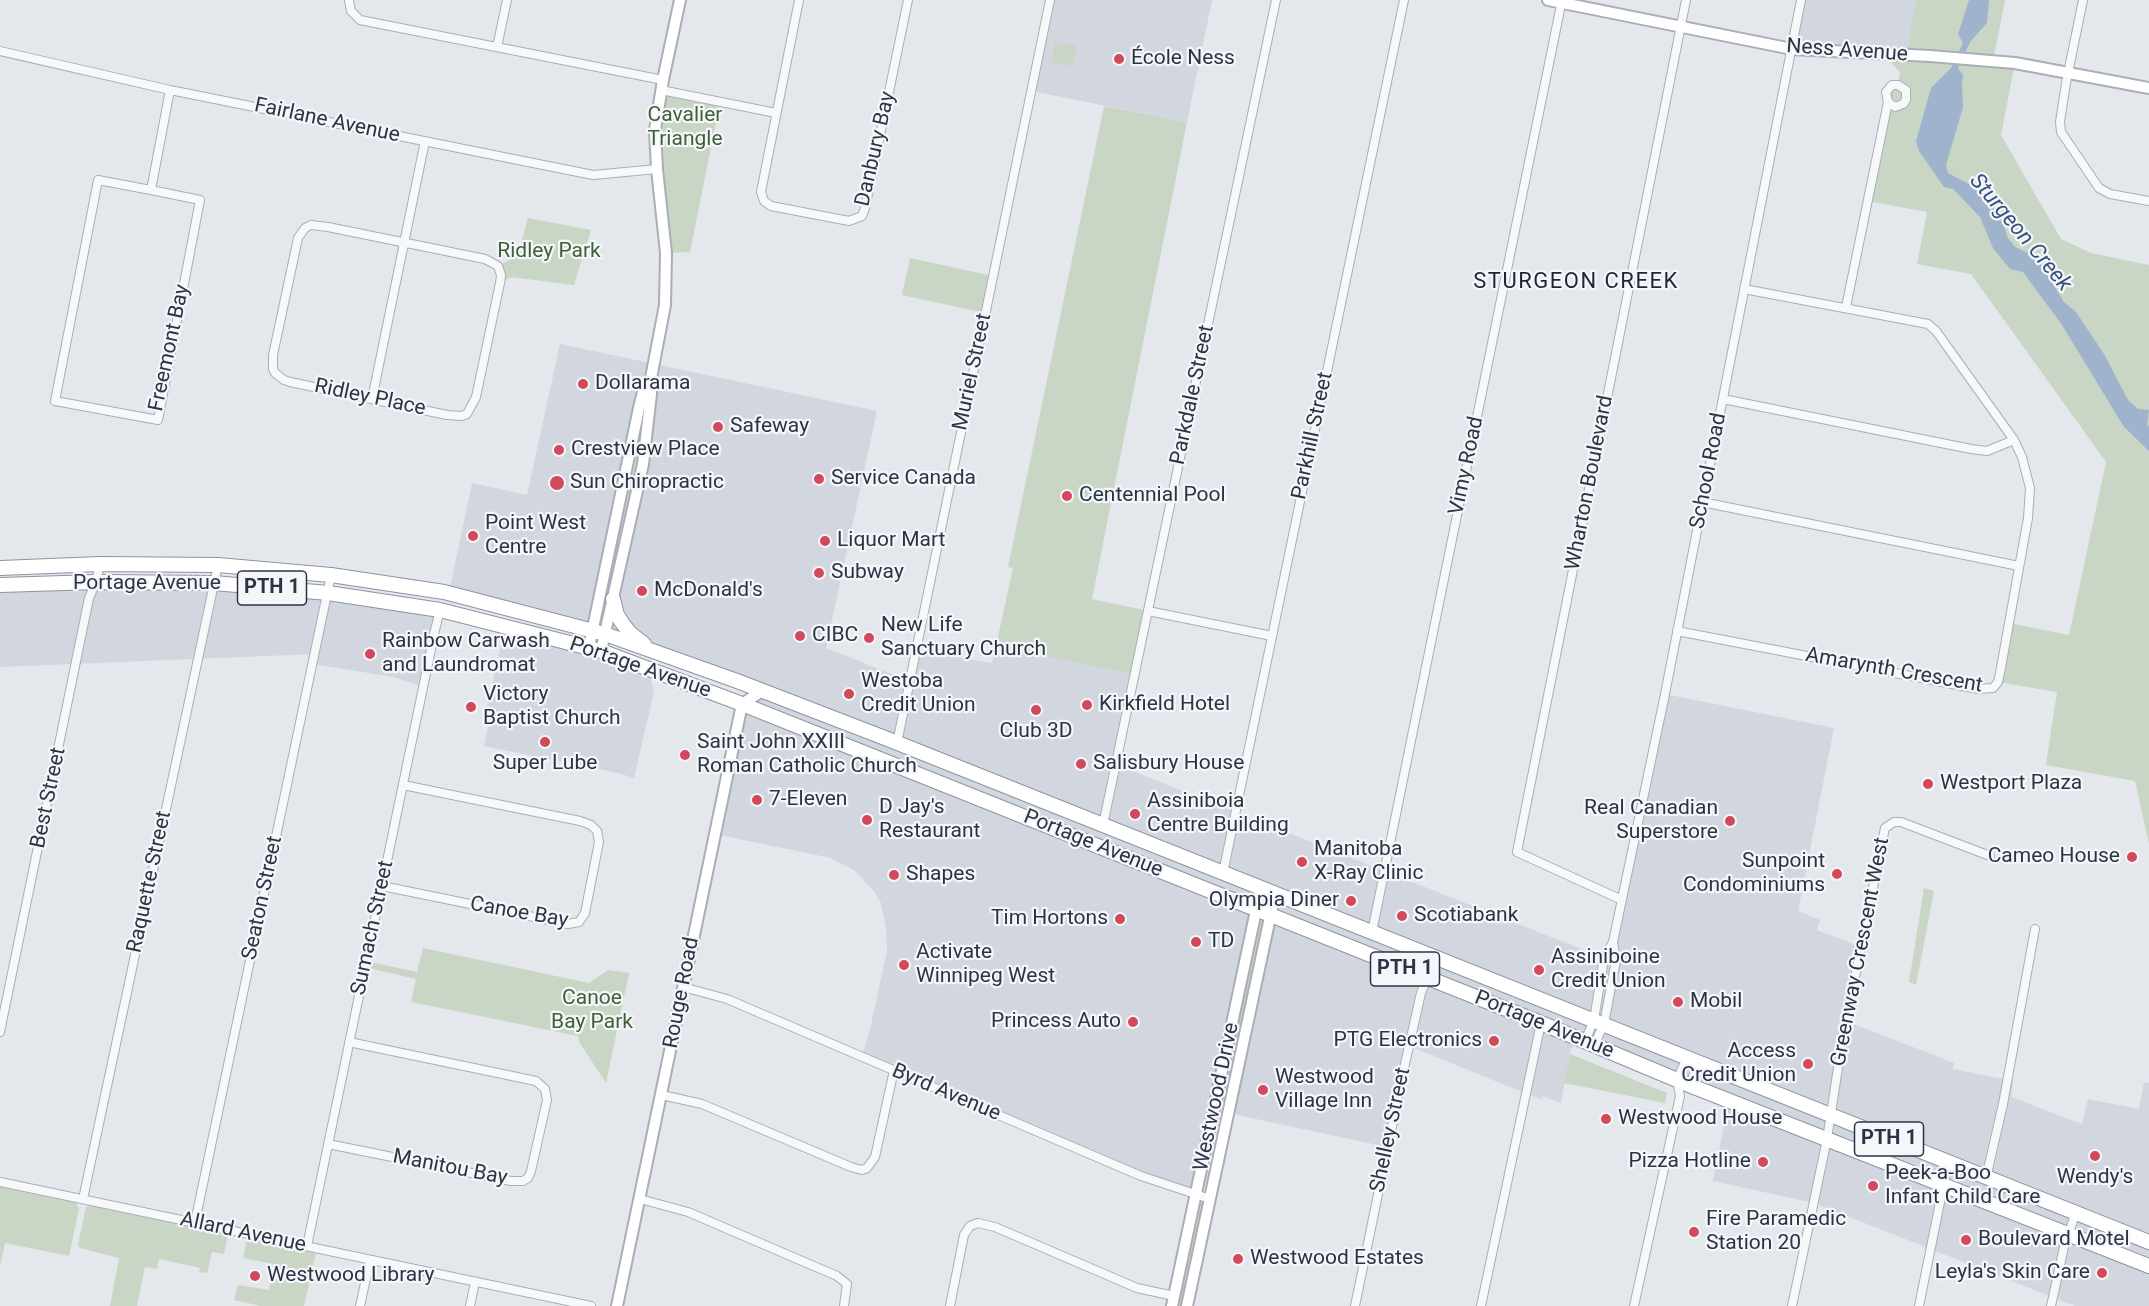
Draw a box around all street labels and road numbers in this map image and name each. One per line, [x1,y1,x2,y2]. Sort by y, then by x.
street label: Ness Avenue [1785,34,1909,68]
street label: Danbury Bay [851,89,901,209]
street label: Fairlane Avenue [252,93,402,149]
street label: Freemont Bay [144,282,196,414]
street label: Muriel Street [948,311,998,433]
street label: Parkdale Street [1166,323,1220,467]
street label: Parkhill Street [1287,370,1339,502]
street label: Ridley Place [312,374,428,422]
street label: Wharton Boulevard [1561,393,1619,573]
street label: School Road [1685,411,1733,531]
street label: Vimy Road [1444,414,1490,518]
street label: Portage Avenue [73,571,221,597]
road number: PTH 1 [238,571,306,605]
street label: Portage Avenue [566,632,714,704]
street label: Amarynth Crescent [1804,643,1984,699]
street label: Best Street [26,745,72,851]
street label: Portage Avenue [1020,805,1166,883]
street label: Raquette Street [123,809,177,955]
street label: Seaton Street [238,834,288,962]
street label: Greenway Crescent West [1826,835,1896,1069]
street label: Sumach Street [346,858,400,998]
street label: Canoe Bay [468,892,570,934]
street label: Rouge Road [659,935,705,1051]
road number: PTH 1 [1370,952,1440,986]
street label: Portage Avenue [1471,986,1617,1064]
street label: Westwood Drive [1189,1020,1245,1174]
street label: Byrd Avenue [888,1059,1004,1127]
street label: Shelley Street [1365,1065,1417,1195]
road number: PTH 1 [1854,1122,1924,1156]
street label: Manitou Bay [391,1145,509,1191]
street label: Allard Avenue [178,1207,308,1259]

